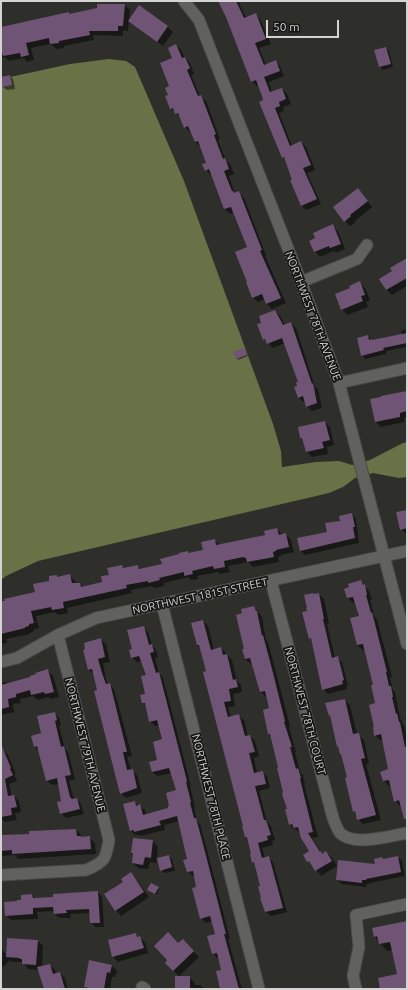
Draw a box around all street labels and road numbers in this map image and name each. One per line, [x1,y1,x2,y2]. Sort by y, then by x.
street label: NORTHWEST 78TH AVENUE [282,249,344,383]
street label: NORTHWEST 181ST STREET [131,575,269,617]
street label: NORTHWEST 78TH COURT [282,645,328,777]
street label: NORTHWEST 79TH AVENUE [62,677,108,813]
street label: NORTHWEST 78TH PLACE [189,733,233,861]

